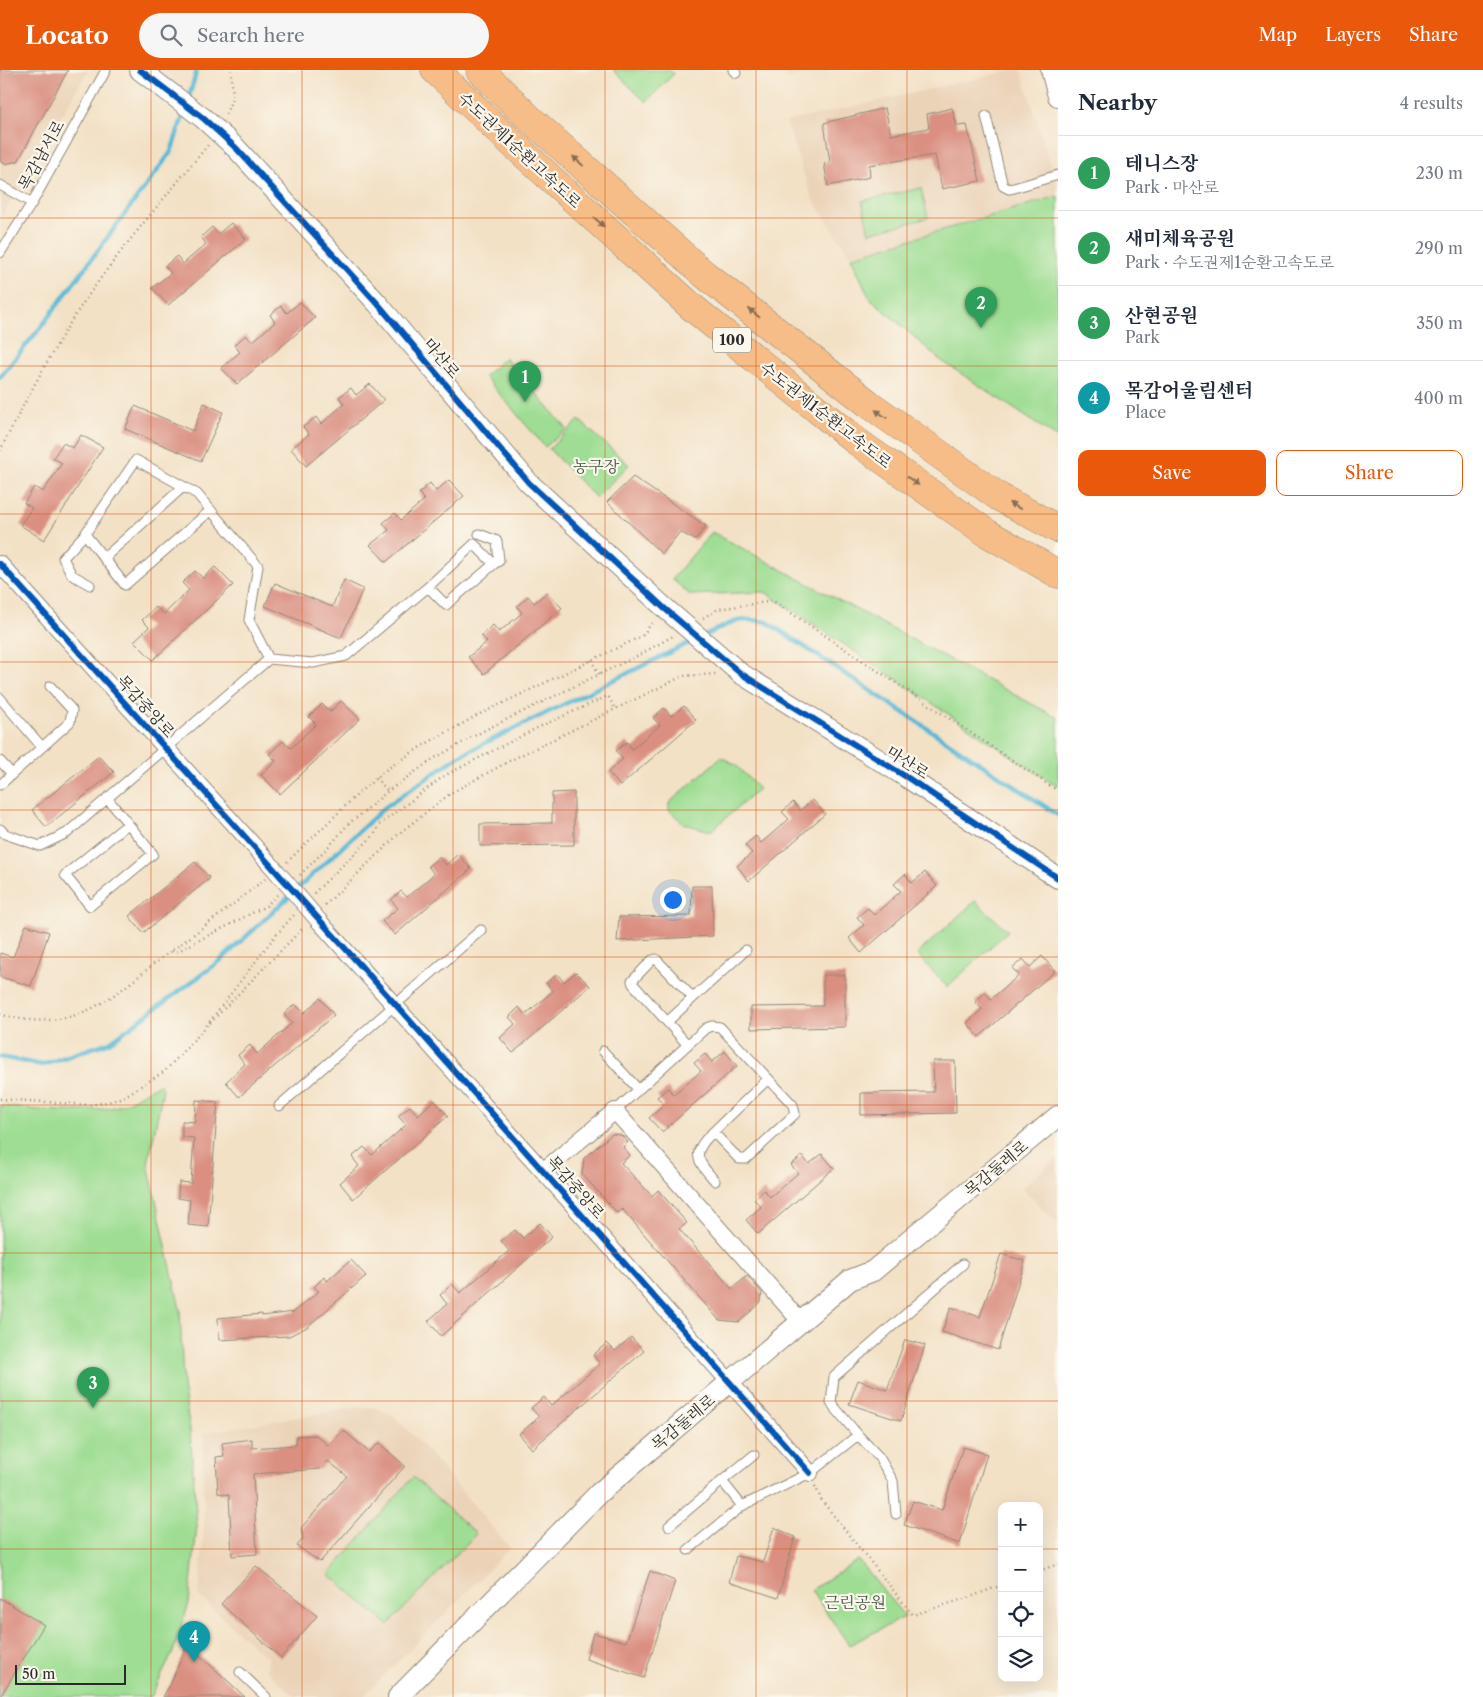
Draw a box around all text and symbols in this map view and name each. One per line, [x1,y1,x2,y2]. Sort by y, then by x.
search box [139,13,489,58]
text: Locato [25,21,109,50]
icon: search [157,21,185,49]
text: Search here [197,24,305,47]
text: Map [1259,24,1297,46]
text: Layers [1325,24,1381,46]
text: Share [1409,24,1458,46]
street label: 수도권제1순환고속도로 [454,88,586,213]
text: Nearby [1078,90,1157,115]
text: 4 results [1400,93,1463,113]
street label: 목감남서로 [14,116,69,194]
text: 테니스장 [1125,152,1198,175]
one-way arrow [572,155,584,167]
text: 1 [1090,163,1098,183]
text: 230 m [1416,163,1463,183]
text: Park · 마산로 [1125,177,1219,197]
one-way arrow [593,217,605,228]
text: 새미체육공원 [1125,227,1235,250]
text: 2 [1089,238,1099,258]
text: 290 m [1415,238,1463,258]
text: Park · 수도권제1순환고속도로 [1125,252,1334,272]
pin: 2 [965,287,997,328]
text: 산현공원 [1125,304,1198,327]
one-way arrow [747,308,760,319]
text: 3 [1089,313,1099,333]
text: 350 m [1416,313,1463,333]
text: Park [1125,327,1160,347]
road number: 100 [713,328,751,352]
street label: 마산로 [419,334,465,383]
street label: 수도권제1순환고속도로 [756,357,896,473]
pin: 1 [509,361,541,402]
text: 목감어울림센터 [1125,379,1253,402]
text: 4 [1089,388,1099,408]
text: 400 m [1414,388,1463,408]
text: Place [1125,402,1166,422]
one-way arrow [875,408,888,419]
button: Save [1078,450,1266,496]
button: Share [1276,450,1463,496]
park label: 농구장 [573,456,620,476]
one-way arrow [906,476,920,486]
one-way arrow [1008,501,1022,510]
street label: 목감중앙로 [113,671,180,742]
street label: 마산로 [883,741,933,783]
your location [660,887,686,913]
street label: 목감둘레로 [960,1135,1032,1200]
street label: 목감중앙로 [543,1151,609,1223]
pin: 3 [77,1367,109,1408]
street label: 목감둘레로 [647,1389,719,1454]
map controls [998,1502,1043,1682]
button: + [998,1502,1043,1547]
button: − [998,1547,1043,1592]
park label: 근린공원 [824,1592,886,1612]
button: locate [998,1592,1043,1637]
pin: 4 [178,1621,210,1662]
button: layers [998,1637,1043,1682]
scale bar [15,1662,126,1685]
text: 50 m [22,1665,55,1683]

